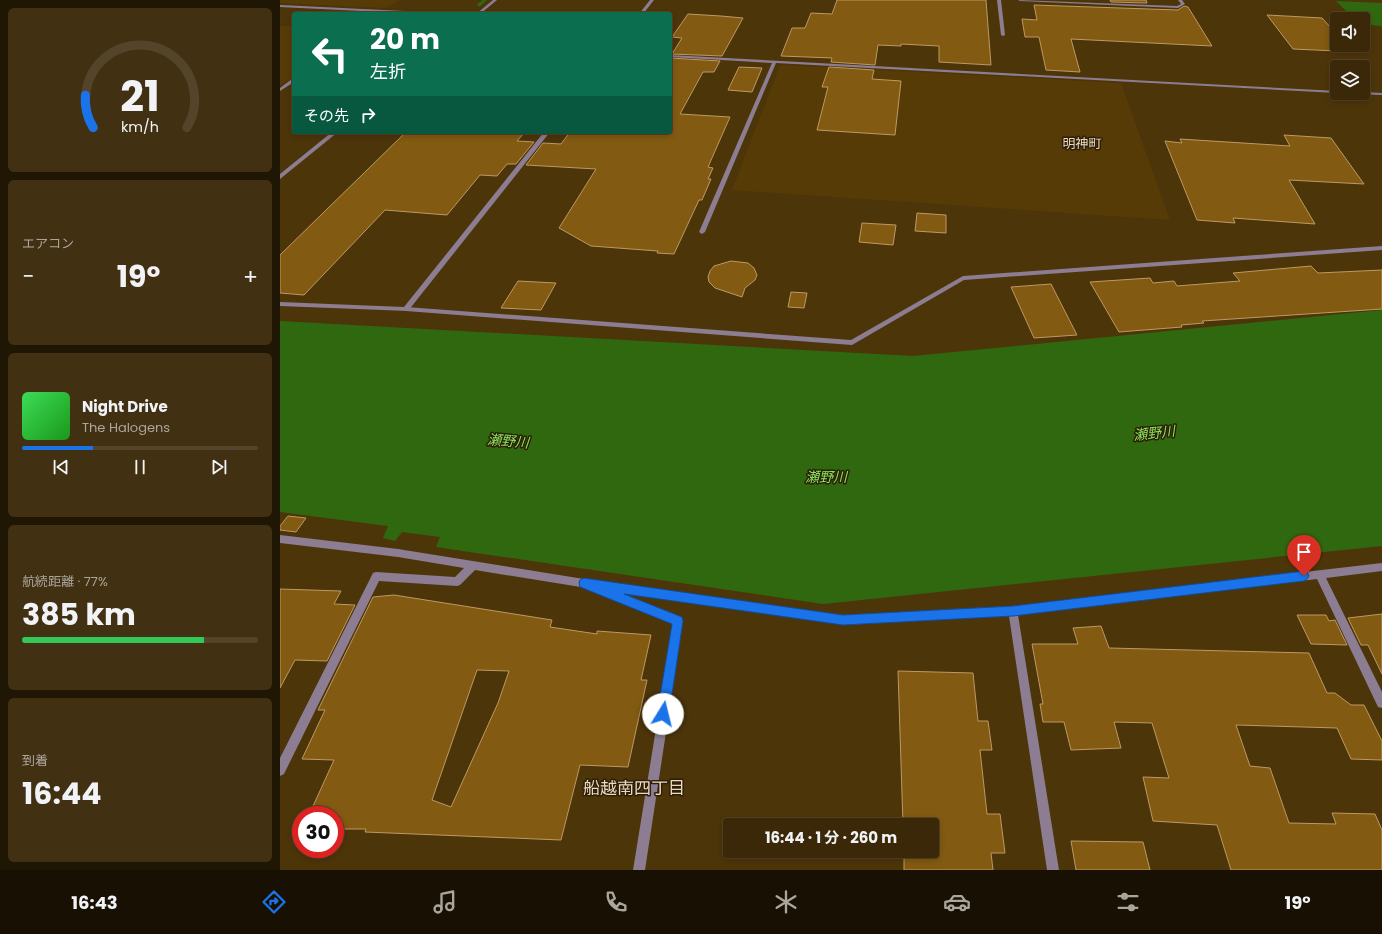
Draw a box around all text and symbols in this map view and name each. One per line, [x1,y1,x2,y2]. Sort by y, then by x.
map controls [1330,12,1370,100]
button: sound [1330,12,1370,52]
text: 20 m [370,20,440,59]
icon: left [304,28,356,80]
text: 左折 [370,59,406,84]
button: layers [1330,60,1370,100]
text: 21 [120,67,160,126]
icon: right [357,104,379,126]
text: その先 [304,105,349,126]
text: km/h [121,117,159,137]
district label: 明神町 [1062,134,1102,153]
text: エアコン [22,234,74,253]
text: 19° [117,255,160,298]
text: − [22,261,34,292]
text: + [243,261,258,292]
text: Night Drive [82,396,168,417]
text: The Halogens [82,418,170,437]
water label: 瀬野川 [1132,421,1178,445]
water label: 瀬野川 [486,429,532,453]
icon: previous [50,456,72,478]
icon: pause [129,456,151,478]
icon: next [208,456,230,478]
water label: 瀬野川 [805,467,849,487]
pin [1287,535,1321,576]
icon: arrive [1293,541,1315,563]
text: 航続距離 · 77% [22,572,108,591]
text: 385 km [22,593,136,636]
position arrow [642,693,684,735]
text: 到着 [22,751,48,770]
text: 16:44 [22,772,102,815]
district label: 船越南四丁目 [583,776,685,800]
speed limit sign: 30 [292,806,344,858]
text: 16:44 · 1 分 · 260 m [765,827,897,848]
icon: directions [260,888,288,916]
icon: music [431,888,459,916]
icon: phone [602,888,630,916]
icon: climate [772,888,800,916]
icon: car [943,888,971,916]
icon: filters [1114,888,1142,916]
text: 16:43 [71,890,118,915]
text: 19° [1284,890,1311,915]

